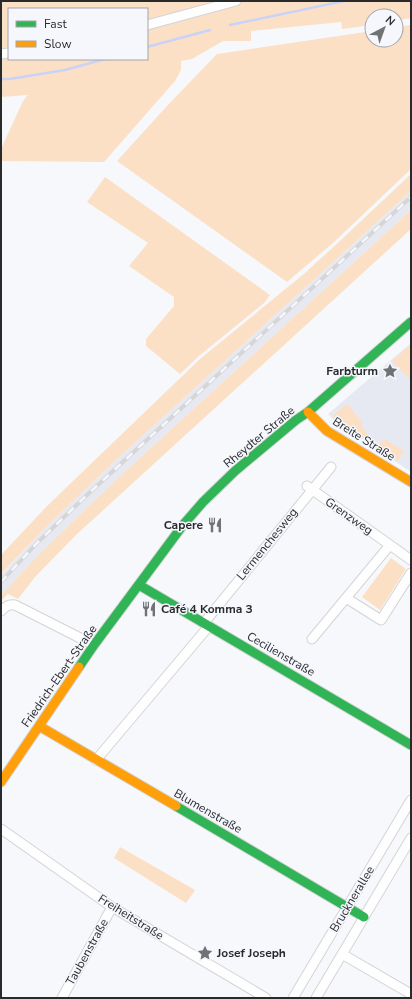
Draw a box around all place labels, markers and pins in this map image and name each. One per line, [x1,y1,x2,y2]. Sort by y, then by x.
place icon: Farbturm [381,362,399,380]
place label: Farbturm [326,363,378,379]
restaurant icon: Capere [206,516,224,534]
place label: Capere [164,517,203,533]
restaurant icon: Café 4 Komma 3 [140,600,158,618]
place label: Café 4 Komma 3 [161,601,253,617]
place icon: Josef Joseph [196,944,214,962]
place label: Josef Joseph [216,945,286,961]

